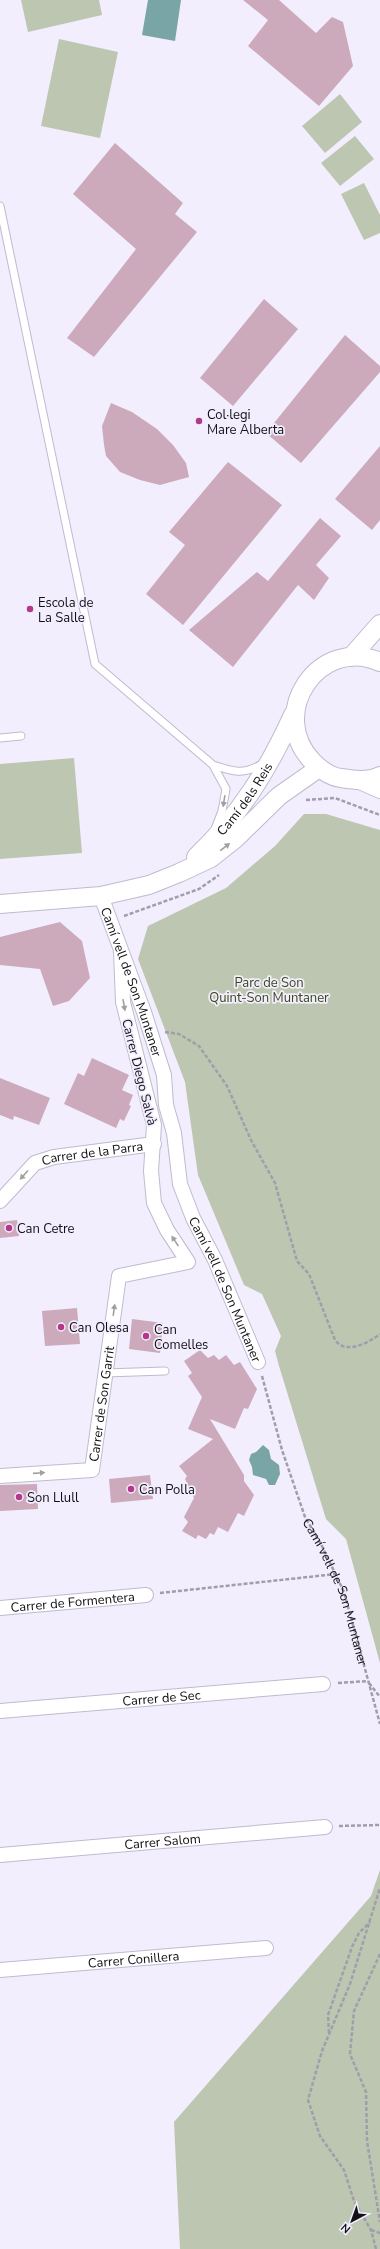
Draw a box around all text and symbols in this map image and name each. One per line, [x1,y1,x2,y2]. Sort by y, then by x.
place label: Col·legi Mare Alberta [207,406,284,439]
marker: Col·legi Mare Alberta [194,416,204,426]
place label: Escola de La Salle [38,594,94,627]
marker: Escola de La Salle [25,604,35,614]
street label: Camí dels Reis [213,759,277,840]
one-way arrow [220,795,226,807]
one-way arrow [220,843,231,851]
street label: Camí vell de Son Muntaner [96,905,166,1059]
park label: Parc de Son Quint-Son Muntaner [209,974,329,1007]
one-way arrow [121,999,127,1011]
street label: Carrer Diego Salvà [117,1017,161,1127]
street label: Carrer de la Parra [39,1138,144,1170]
one-way arrow [19,1170,29,1180]
street label: Camí vell de Son Muntaner [184,1214,265,1365]
place label: Can Cetre [17,1220,74,1238]
marker: Can Cetre [4,1223,14,1233]
one-way arrow [171,1235,178,1247]
one-way arrow [111,1304,117,1317]
place label: Can Olesa [69,1319,129,1337]
place label: Can Comelles [154,1321,208,1354]
marker: Can Olesa [56,1322,66,1332]
marker: Can Comelles [141,1331,151,1341]
street label: Carrer de Son Garrit [85,1345,119,1463]
one-way arrow [33,1470,45,1477]
place label: Can Polla [139,1481,195,1499]
marker: Can Polla [126,1484,136,1494]
place label: Son Llull [27,1489,79,1507]
marker: Son Llull [14,1492,24,1502]
street label: Camí vell de Son Muntaner [298,1515,372,1668]
street label: Carrer de Formentera [10,1588,136,1617]
street label: Carrer de Sec [122,1686,201,1711]
street label: Carrer Salom [124,1830,201,1854]
street label: Carrer Conillera [87,1947,180,1973]
north arrow [332,2201,372,2241]
text: N [338,2220,354,2237]

